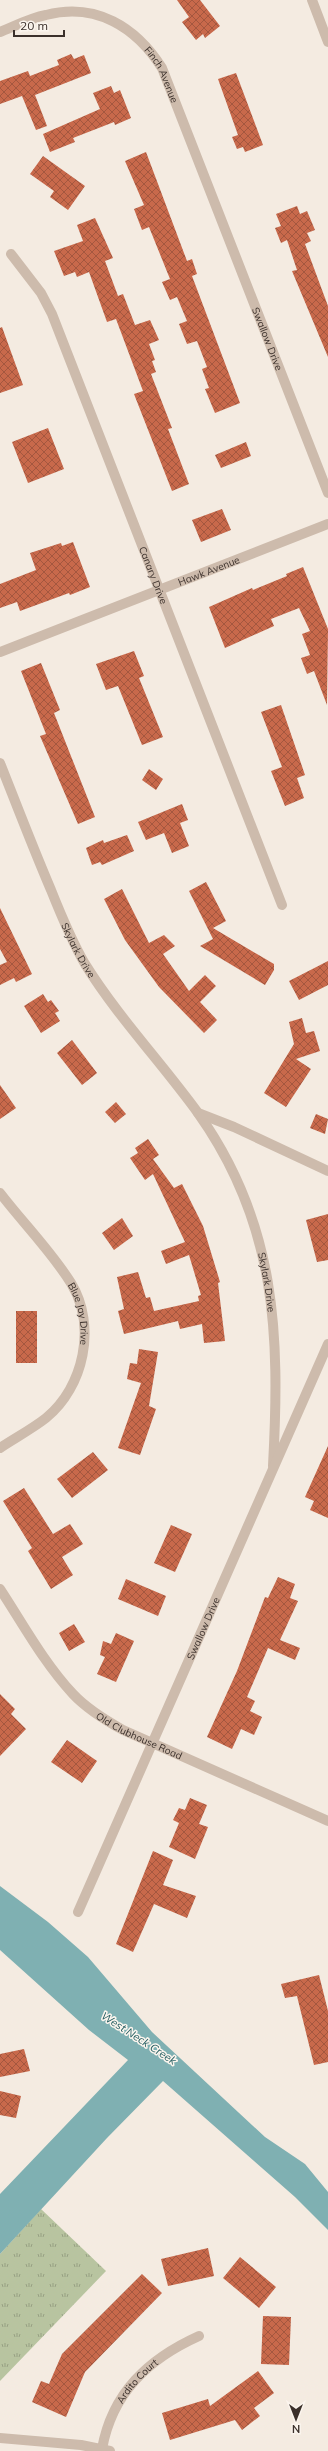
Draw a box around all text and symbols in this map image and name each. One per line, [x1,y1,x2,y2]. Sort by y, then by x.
scale bar [14,12,64,38]
text: 20 m [20,18,48,33]
street label: Finch Avenue [141,44,181,105]
street label: Swallow Drive [249,305,285,372]
street label: Canary Drive [136,545,170,606]
street label: Hawk Avenue [176,553,242,589]
street label: Skylark Drive [58,921,98,980]
street label: Skylark Drive [255,1251,278,1313]
street label: Blue Jay Drive [65,1280,91,1346]
street label: Swallow Drive [184,1595,223,1662]
street label: Old Clubhouse Road [93,1709,184,1763]
water label: West Neck Creek [99,2008,180,2068]
street label: Ardito Court [114,2356,161,2406]
north arrow [276,2399,316,2439]
text: N [292,2422,300,2436]

